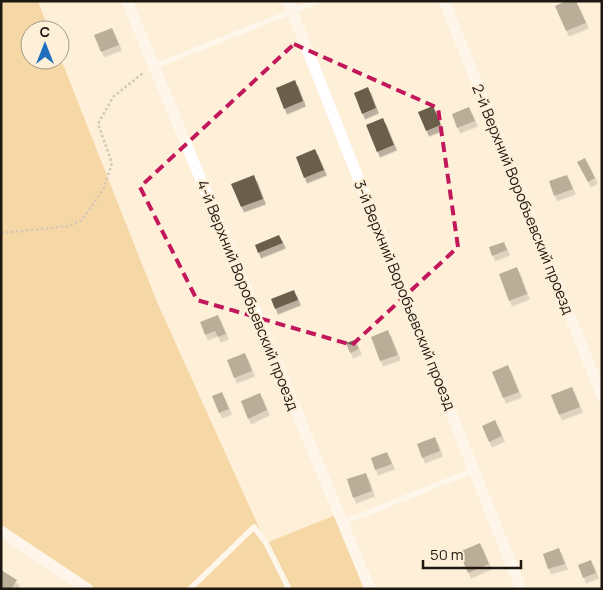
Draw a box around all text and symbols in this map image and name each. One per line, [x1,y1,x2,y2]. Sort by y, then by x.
north arrow [20,20,70,70]
text: С [40,22,50,41]
street label: 2-й Верхний Воробъевский проезд [467,81,579,317]
street label: 4-й Верхний Воробъевский проезд [192,177,304,413]
street label: 3-й Верхний Воробъевский проезд [349,177,461,413]
scale bar [423,538,520,570]
text: 50 m [430,544,464,565]

